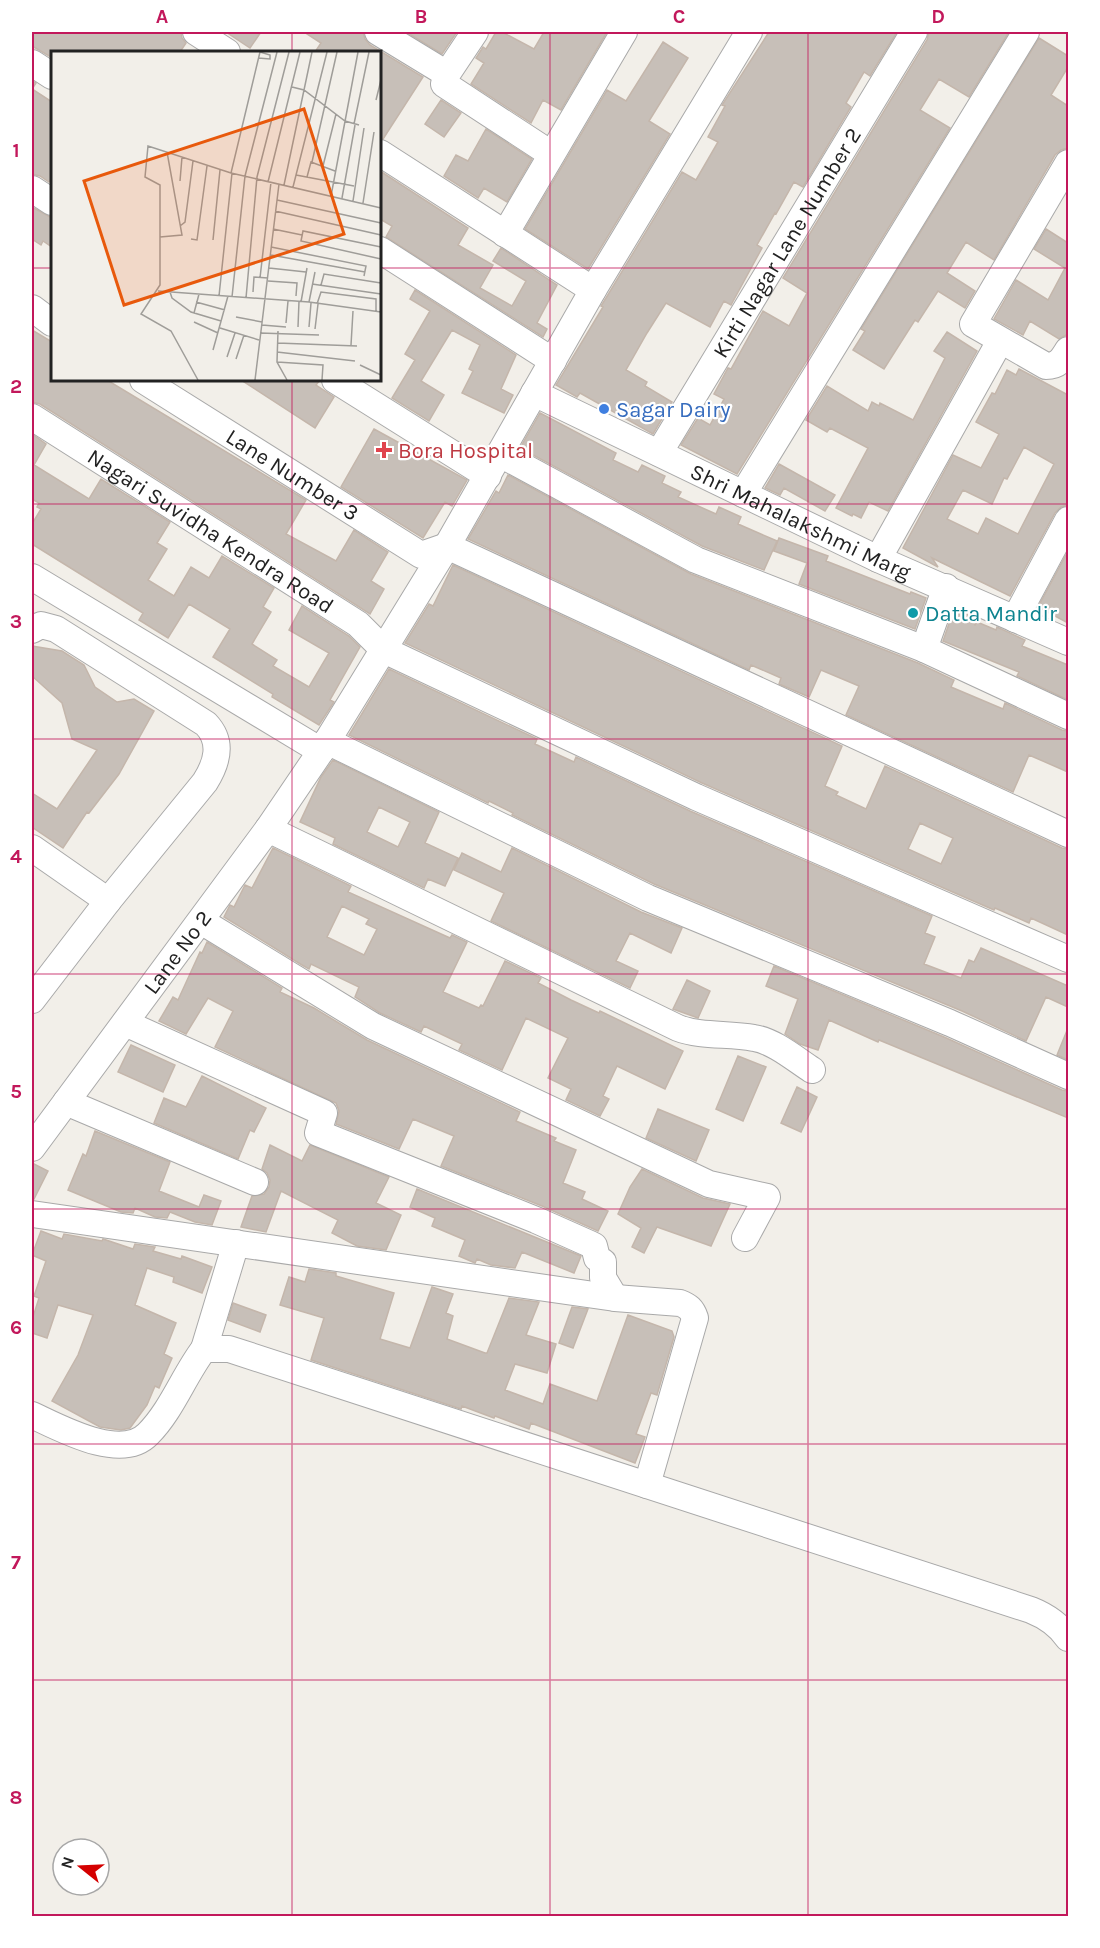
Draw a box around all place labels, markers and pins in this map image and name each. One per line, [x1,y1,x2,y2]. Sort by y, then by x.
place label: Sagar Dairy [616,397,731,423]
marker: Sagar Dairy [597,402,611,416]
place label: Bora Hospital [398,438,533,464]
marker: Bora Hospital [375,441,393,459]
place label: Datta Mandir [925,601,1057,627]
marker: Datta Mandir [906,606,920,620]

